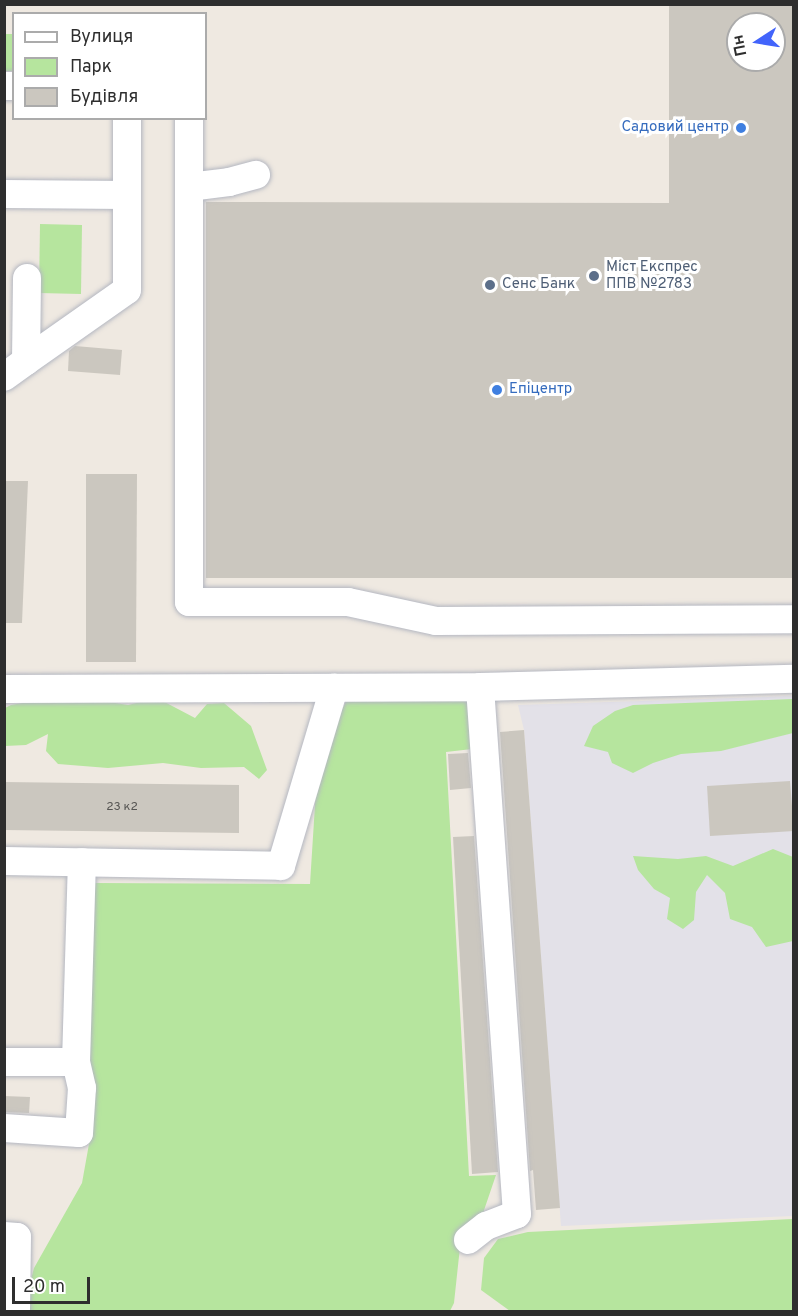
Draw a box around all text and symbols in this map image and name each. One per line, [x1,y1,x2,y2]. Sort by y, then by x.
legend [12,12,207,120]
north arrow [726,12,786,72]
text: Вулиця [70,26,133,49]
text: Пн [728,33,752,58]
text: Парк [70,56,112,79]
text: Будівля [70,86,138,109]
place label: Садовий центр [621,119,729,137]
marker: Садовий центр [734,121,748,135]
place label: Міст Експрес ППВ №2783 [606,258,698,293]
marker: Міст Експрес ППВ №2783 [587,269,601,283]
place label: Сенс Банк [502,276,575,294]
marker: Сенс Банк [483,278,497,292]
place label: Епіцентр [509,381,572,399]
marker: Епіцентр [490,383,504,397]
house number: 23 к2 [106,801,138,815]
scale bar [15,1265,93,1303]
text: 20 m [23,1276,65,1299]

